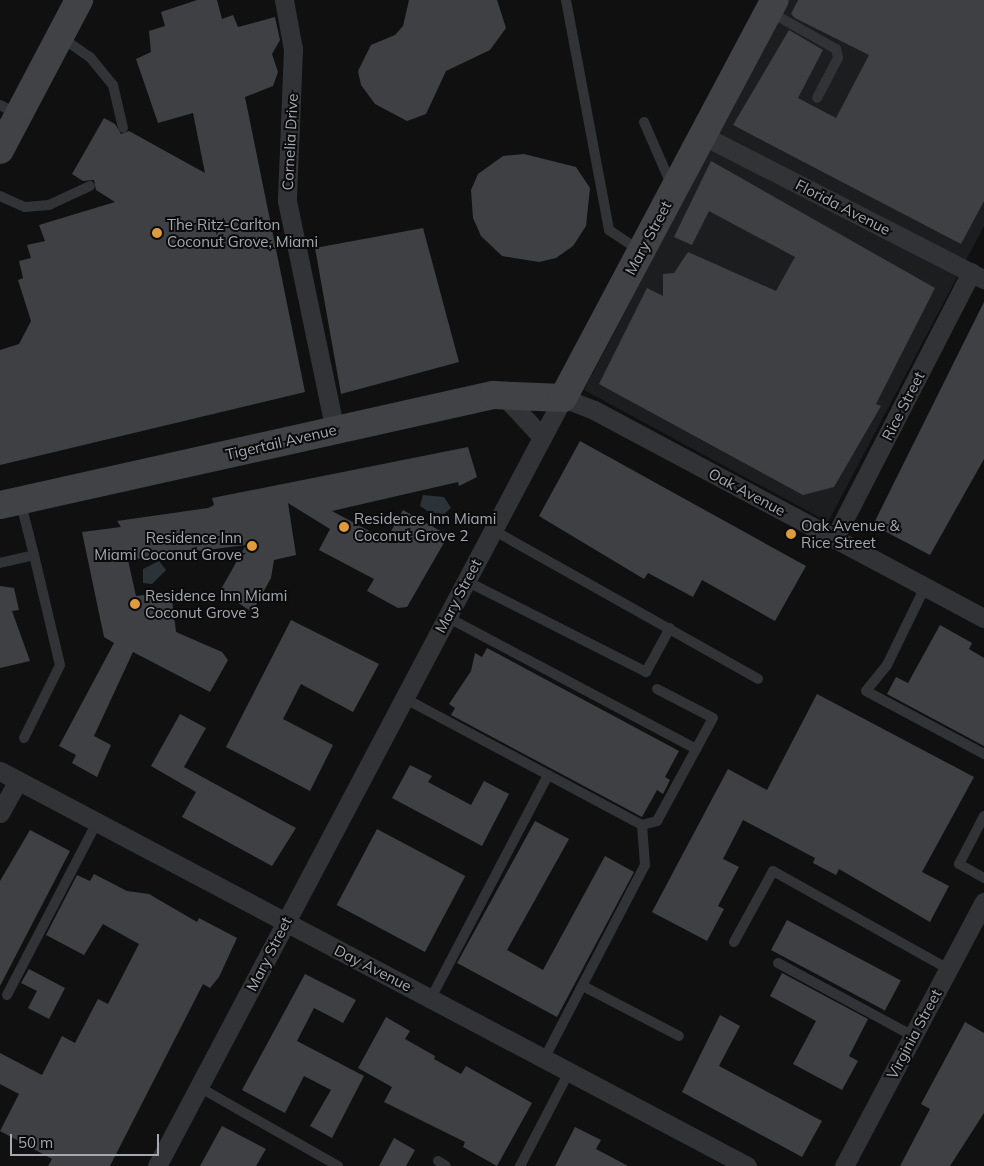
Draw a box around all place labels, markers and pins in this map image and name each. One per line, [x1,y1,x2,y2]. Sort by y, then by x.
place label: The Ritz-Carlton Coconut Grove, Miami [167,215,318,250]
marker: The Ritz-Carlton Coconut Grove, Miami [151,227,163,239]
place label: Residence Inn Miami Coconut Grove 2 [354,509,496,544]
place label: Oak Avenue & Rice Street [801,516,899,551]
marker: Residence Inn Miami Coconut Grove 2 [338,521,350,533]
place label: Residence Inn Miami Coconut Grove [94,528,242,563]
marker: Oak Avenue & Rice Street [785,528,797,540]
marker: Residence Inn Miami Coconut Grove [246,540,258,552]
place label: Residence Inn Miami Coconut Grove 3 [145,586,287,621]
marker: Residence Inn Miami Coconut Grove 3 [129,598,141,610]

